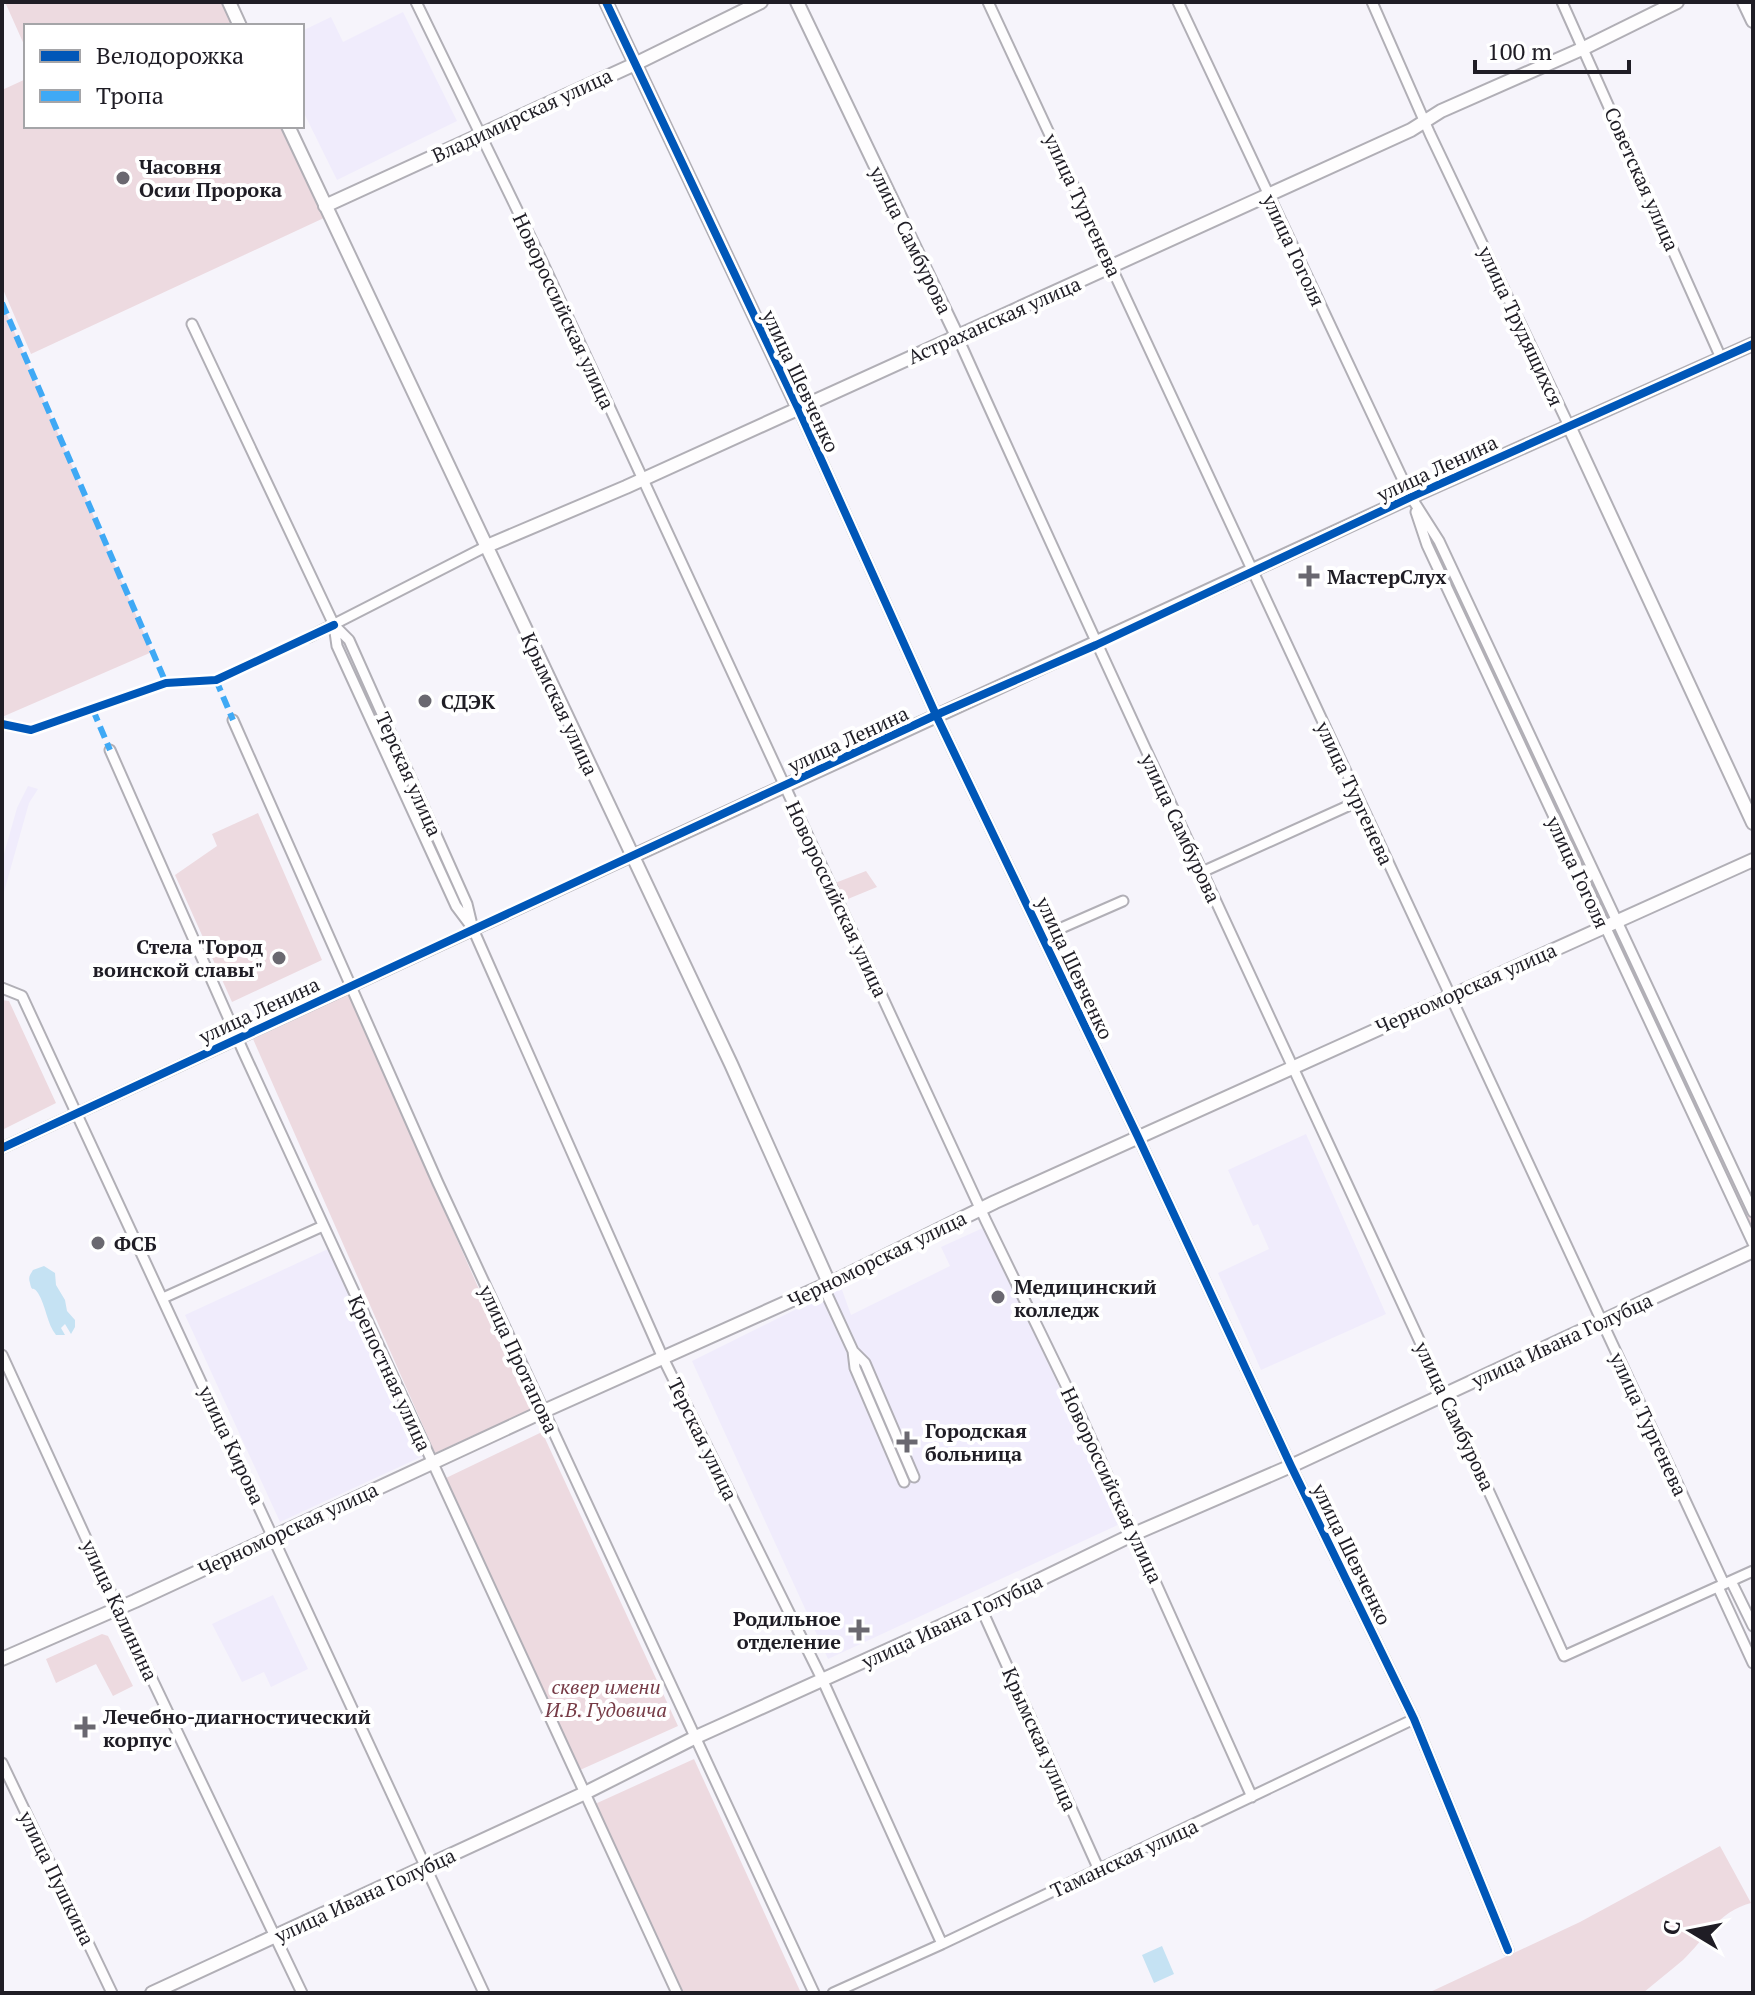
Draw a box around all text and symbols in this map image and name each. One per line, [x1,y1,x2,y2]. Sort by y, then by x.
legend [24,24,304,128]
scale bar [1475,24,1629,74]
text: 100 m [1487,35,1552,67]
text: Велодорожка [96,39,244,71]
street label: Владимирская улица [427,61,617,169]
text: Тропа [96,79,164,111]
street label: Советская улица [1598,103,1686,255]
street label: улица Тургенева [1038,128,1128,281]
place label: Часовня Осии Пророка [139,153,282,203]
street label: улица Самбурова [863,161,959,318]
marker: Часовня Осии Пророка [114,169,132,187]
street label: улица Гоголя [1256,189,1332,310]
street label: Новороссийская улица [507,209,621,413]
street label: улица Трудящихся [1472,241,1570,410]
street label: Астраханская улица [903,270,1085,370]
street label: улица Шевченко [756,304,846,457]
street label: улица Ленина [1372,428,1502,508]
place label: МастерСлух [1327,563,1446,590]
marker: МастерСлух [1298,565,1320,587]
street label: Крымская улица [515,628,605,780]
place label: СДЭК [441,688,496,715]
marker: СДЭК [416,692,434,710]
street label: улица Ленина [783,699,913,779]
street label: Терская улица [370,708,448,840]
street label: улица Тургенева [1310,716,1400,869]
street label: улица Самбурова [1134,748,1227,907]
street label: Новороссийская улица [780,797,894,1001]
street label: улица Гоголя [1540,811,1616,932]
street label: улица Шевченко [1030,891,1120,1044]
place label: Стела "Город воинской славы" [93,933,263,983]
street label: Черноморская улица [1371,936,1561,1040]
marker: Стела "Город воинской славы" [270,949,288,967]
street label: улица Ленина [194,970,324,1050]
street label: Черноморская улица [783,1204,971,1314]
place label: ФСБ [114,1230,157,1257]
marker: ФСБ [89,1234,107,1252]
place label: Медицинский колледж [1014,1273,1157,1323]
street label: улица Протапова [472,1280,565,1437]
street label: улица Ивана Голубца [1466,1286,1657,1394]
marker: Медицинский колледж [989,1288,1007,1306]
street label: Крепостная улица [342,1291,438,1455]
street label: улица Самбурова [1408,1336,1501,1495]
street label: улица Тургенева [1604,1347,1694,1500]
street label: Терская улица [662,1373,744,1505]
street label: улица Кирова [192,1380,271,1509]
street label: Новороссийская улица [1055,1383,1169,1587]
place label: Городская больница [925,1417,1027,1467]
marker: Городская больница [896,1431,918,1453]
street label: Черноморская улица [194,1476,382,1582]
street label: улица Шевченко [1306,1478,1398,1629]
street label: улица Калинина [75,1534,165,1685]
street label: улица Ивана Голубца [856,1567,1047,1675]
place label: Родильное отделение [733,1605,841,1655]
marker: Родильное отделение [848,1619,870,1641]
street label: Крымская улица [996,1663,1084,1815]
park label: сквер имени И.В. Гудовича [544,1673,667,1723]
place label: Лечебно-диагностический корпус [102,1703,371,1753]
marker: Лечебно-диагностический корпус [74,1716,96,1738]
street label: улица Пушкина [12,1805,101,1950]
street label: Таманская улица [1046,1812,1202,1904]
street label: улица Ивана Голубца [269,1841,460,1949]
north arrow [1651,1891,1731,1971]
text: С [1655,1918,1686,1937]

